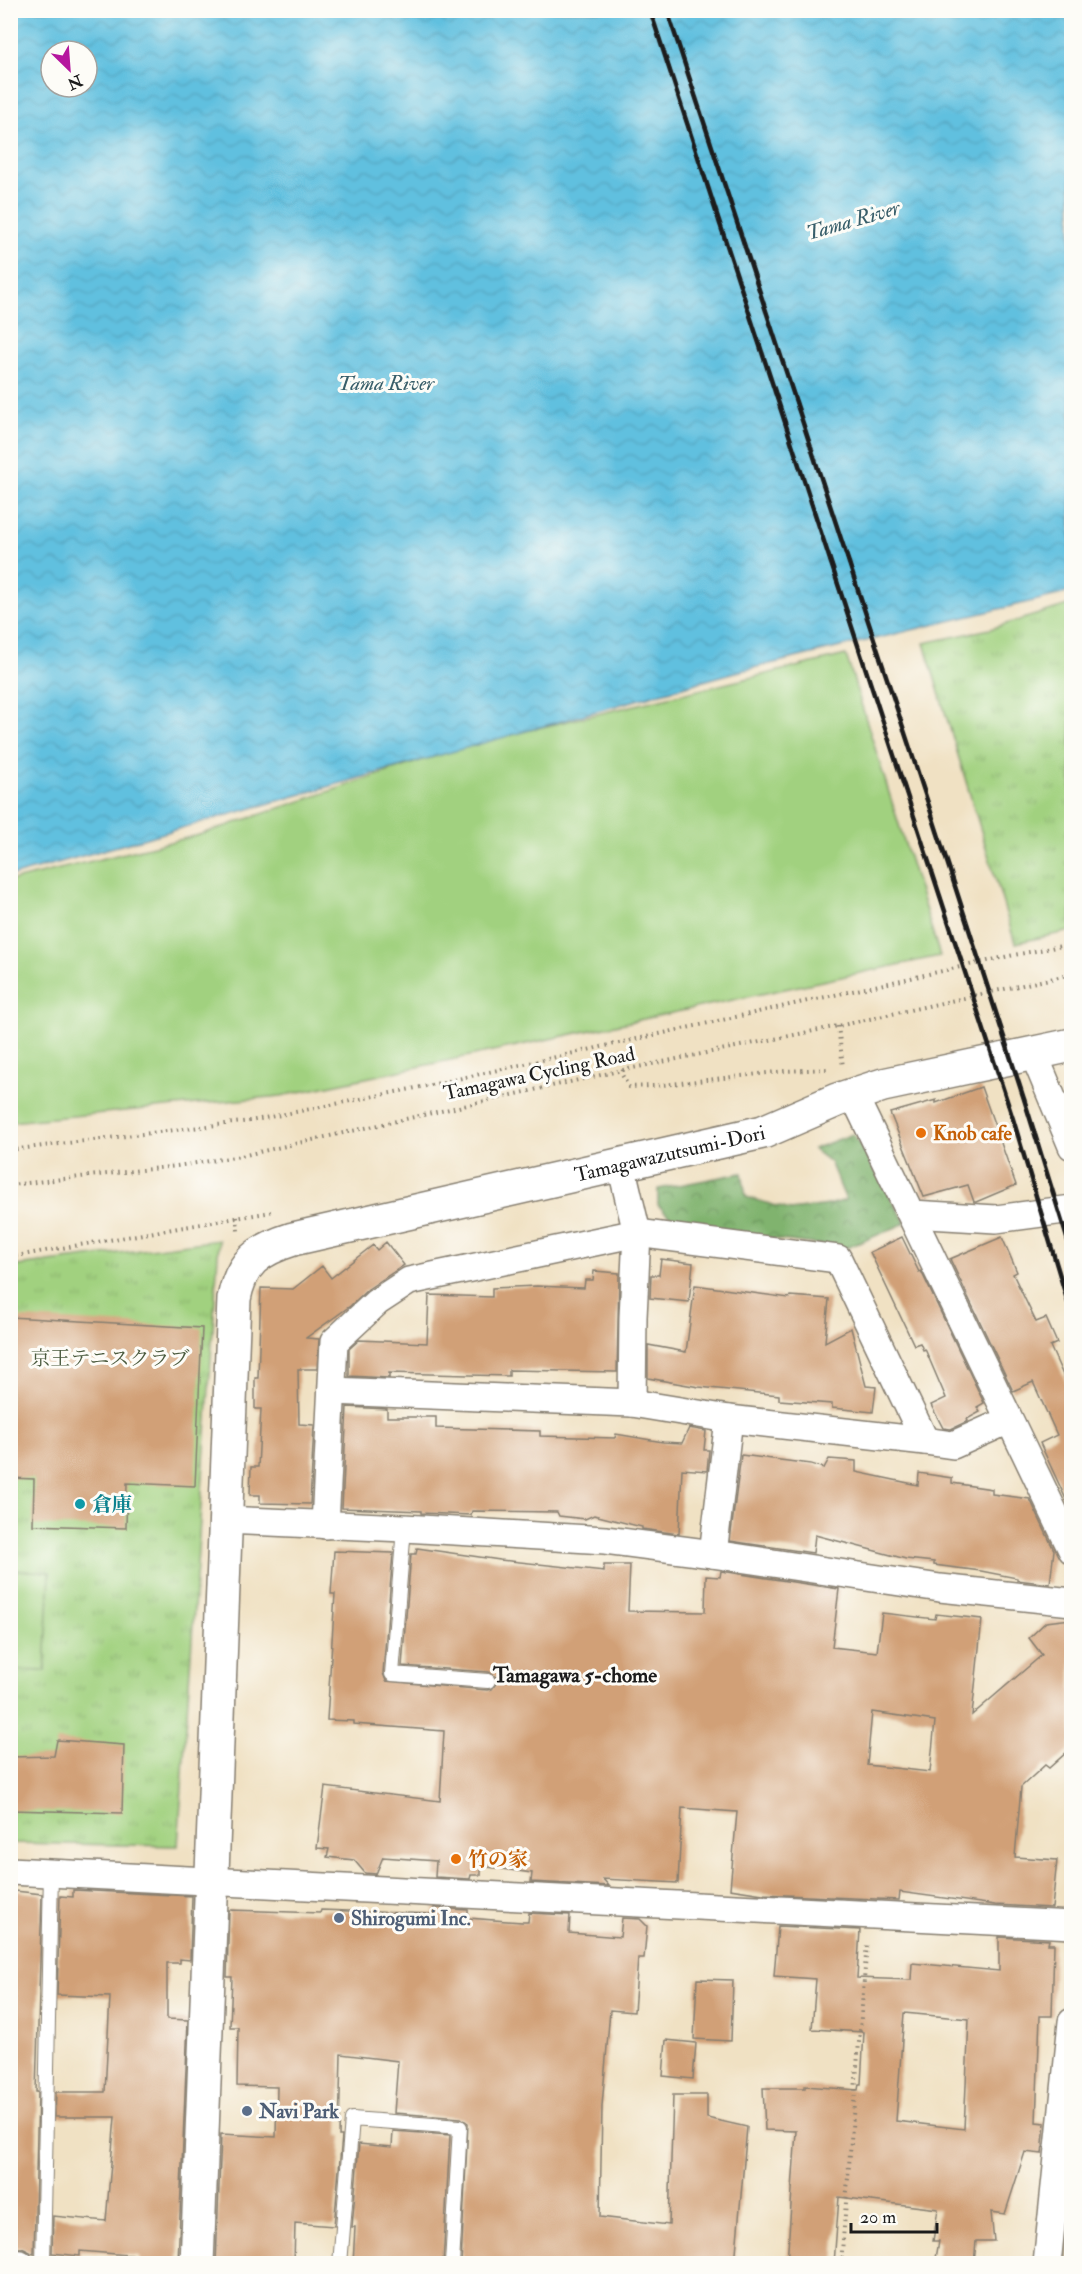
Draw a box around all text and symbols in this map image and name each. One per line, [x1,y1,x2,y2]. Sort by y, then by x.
north arrow [39,39,99,99]
text: N [64,69,87,94]
water label: Tama River [803,194,904,247]
water label: Tama River [338,370,435,397]
street label: Tamagawa Cycling Road [441,1041,637,1106]
street label: Tamagawazutsumi-Dori [572,1120,768,1188]
place label: Knob cafe [933,1121,1013,1146]
marker: Knob cafe [914,1126,928,1140]
park label: 京王テニスクラブ [30,1346,190,1371]
place label: 倉庫 [92,1492,132,1517]
marker: 倉庫 [73,1497,87,1511]
district label: Tamagawa 5-chome [492,1662,657,1689]
place label: 竹の家 [468,1847,528,1872]
marker: 竹の家 [449,1852,463,1866]
place label: Shirogumi Inc. [351,1906,471,1932]
marker: Shirogumi Inc. [332,1911,346,1925]
place label: Navi Park [258,2099,339,2124]
marker: Navi Park [240,2104,254,2118]
scale bar [851,2196,936,2234]
text: 20 m [860,2206,896,2229]

